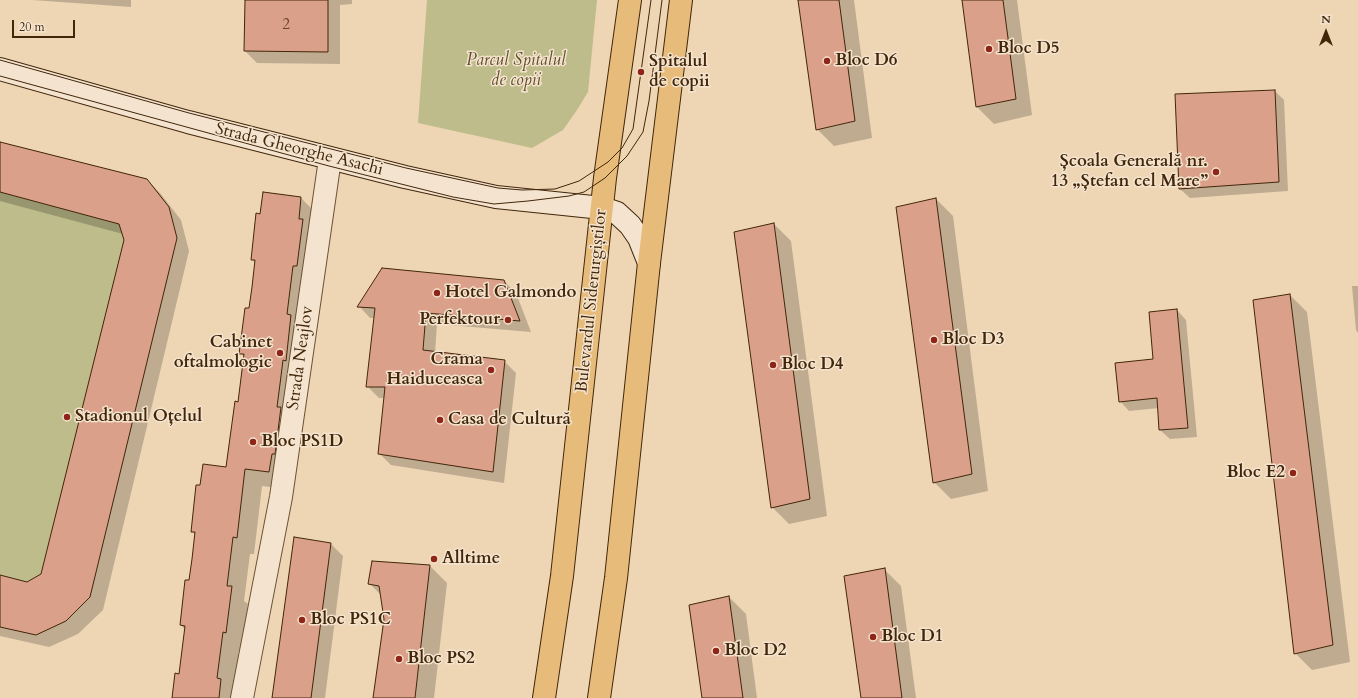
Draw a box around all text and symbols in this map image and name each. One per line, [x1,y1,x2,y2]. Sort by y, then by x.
scale bar [14,12,77,38]
north arrow [1306,12,1346,52]
text: N [1321,12,1331,27]
house number: 2 [282,17,290,35]
text: 20 m [19,19,45,35]
place label: Bloc D5 [997,39,1059,59]
marker: Bloc D5 [984,44,994,54]
park label: Parcul Spitalul de copii [466,51,566,91]
place label: Bloc D6 [835,51,897,71]
place label: Spitalul de copii [649,52,710,92]
marker: Bloc D6 [822,56,832,66]
marker: Spitalul de copii [636,67,646,77]
street label: Strada Gheorghe Asachi [213,119,385,181]
place label: Școala Generală nr. 13 „Ștefan cel Mare” [1051,152,1208,192]
marker: Școala Generală nr. 13 „Ștefan cel Mare” [1211,167,1221,177]
street label: Bulevardul Siderurgiștilor [572,208,612,394]
place label: Hotel Galmondo [445,283,576,303]
marker: Hotel Galmondo [432,288,442,298]
street label: Strada Neajlov [284,305,318,411]
place label: Perfektour [419,310,500,330]
marker: Perfektour [503,315,513,325]
place label: Bloc D3 [942,330,1004,350]
place label: Cabinet oftalmologic [174,333,272,373]
marker: Bloc D3 [929,335,939,345]
marker: Cabinet oftalmologic [275,348,285,358]
place label: Crama Haiduceasca [387,350,483,390]
place label: Bloc D4 [781,355,843,375]
marker: Bloc D4 [768,360,778,370]
marker: Crama Haiduceasca [486,365,496,375]
place label: Stadionul Oțelul [75,407,202,427]
place label: Casa de Cultură [448,410,571,430]
marker: Stadionul Oțelul [62,412,72,422]
marker: Casa de Cultură [435,415,445,425]
place label: Bloc PS1D [261,432,343,452]
marker: Bloc PS1D [248,437,258,447]
place label: Bloc E2 [1226,463,1285,483]
marker: Bloc E2 [1288,468,1298,478]
place label: Alltime [442,549,500,569]
marker: Alltime [429,554,439,564]
place label: Bloc PS1C [310,610,391,630]
marker: Bloc PS1C [297,615,307,625]
place label: Bloc D1 [881,627,943,647]
marker: Bloc D1 [868,632,878,642]
place label: Bloc D2 [724,641,786,661]
marker: Bloc D2 [711,646,721,656]
place label: Bloc PS2 [407,649,475,669]
marker: Bloc PS2 [394,654,404,664]

